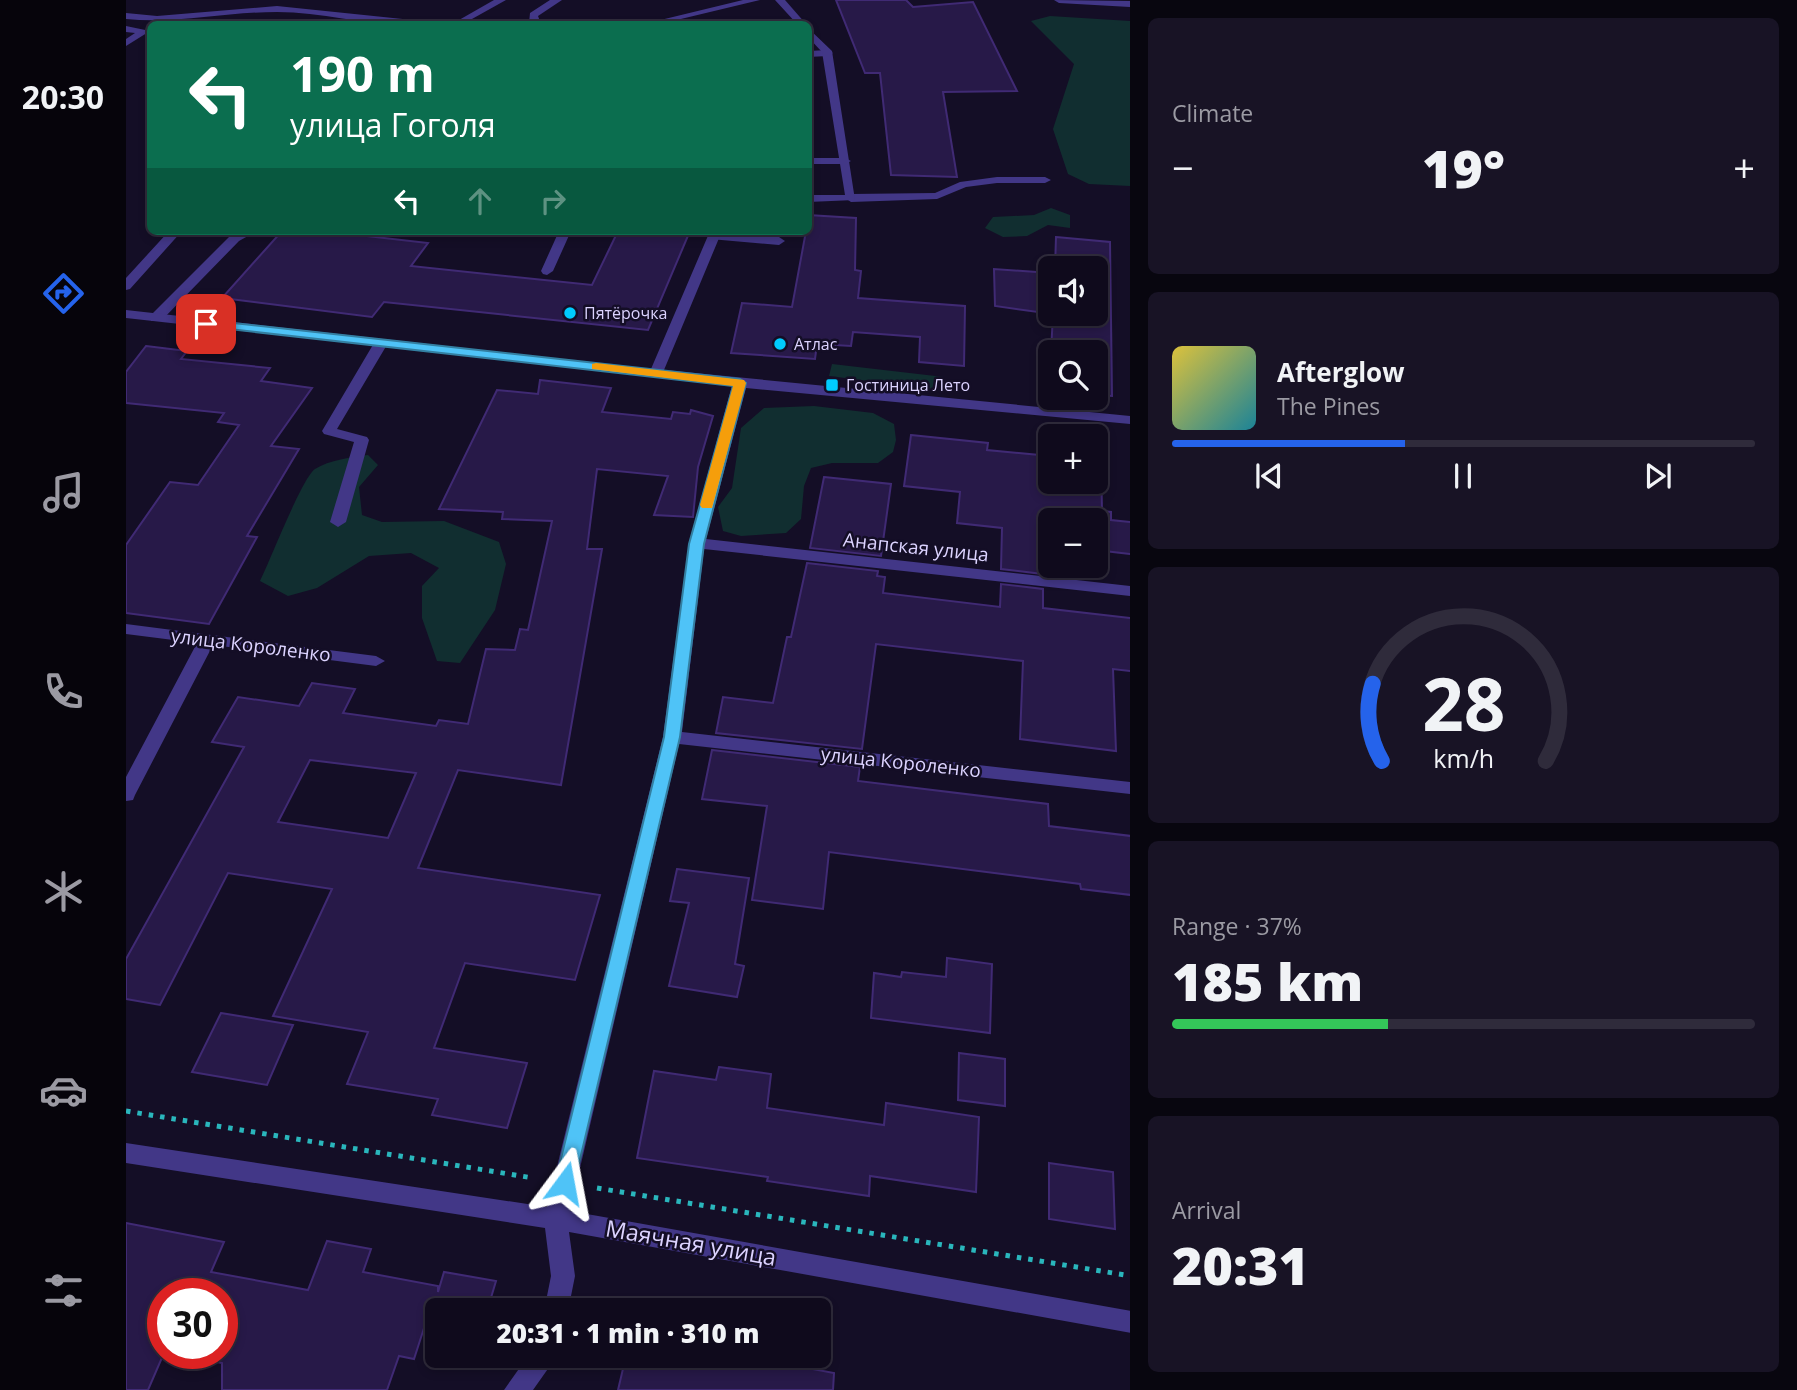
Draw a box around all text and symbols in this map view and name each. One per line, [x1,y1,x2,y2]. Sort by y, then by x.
text: 190 m [290,40,435,106]
icon: left [175,49,266,140]
text: 20:30 [22,75,104,118]
text: Climate [1172,97,1253,129]
text: улица Гоголя [290,103,496,146]
text: 19° [1422,132,1505,203]
text: − [1172,141,1194,193]
text: + [1733,141,1755,193]
icon: left [388,182,426,220]
icon: ahead [461,182,499,220]
icon: right [534,182,572,220]
map controls [1038,256,1108,578]
button: sound [1038,256,1108,326]
icon: directions [39,269,88,318]
pin [176,294,236,354]
place label: Пятёрочка [584,302,667,324]
icon: arrive [187,305,225,343]
marker: Пятёрочка [562,305,578,321]
place label: Атлас [794,333,838,355]
marker: Атлас [772,336,788,352]
button: search [1038,340,1108,410]
text: Afterglow [1277,354,1404,390]
place label: Гостиница Лето [846,374,970,396]
marker: Гостиница Лето [824,377,840,393]
text: The Pines [1277,390,1380,422]
button: + [1038,424,1108,494]
icon: previous [1250,457,1288,495]
icon: pause [1444,457,1482,495]
icon: next [1639,457,1677,495]
icon: music [39,468,88,517]
button: − [1038,508,1108,578]
street label: Анапская улица [842,526,990,568]
street label: улица Короленко [170,622,332,668]
text: 28 [1422,653,1505,752]
icon: phone [39,667,88,716]
street label: улица Короленко [820,741,982,783]
text: km/h [1433,741,1494,775]
icon: climate [39,867,88,916]
text: Range · 37% [1172,910,1302,942]
text: 185 km [1172,945,1363,1016]
icon: car [39,1066,88,1115]
position arrow [528,1146,602,1220]
text: Arrival [1172,1194,1241,1226]
street label: Маячная улица [603,1211,779,1273]
text: 20:31 [1172,1229,1309,1300]
icon: filters [39,1266,88,1315]
speed limit sign: 30 [147,1278,238,1369]
text: 20:31 · 1 min · 310 m [497,1315,759,1351]

